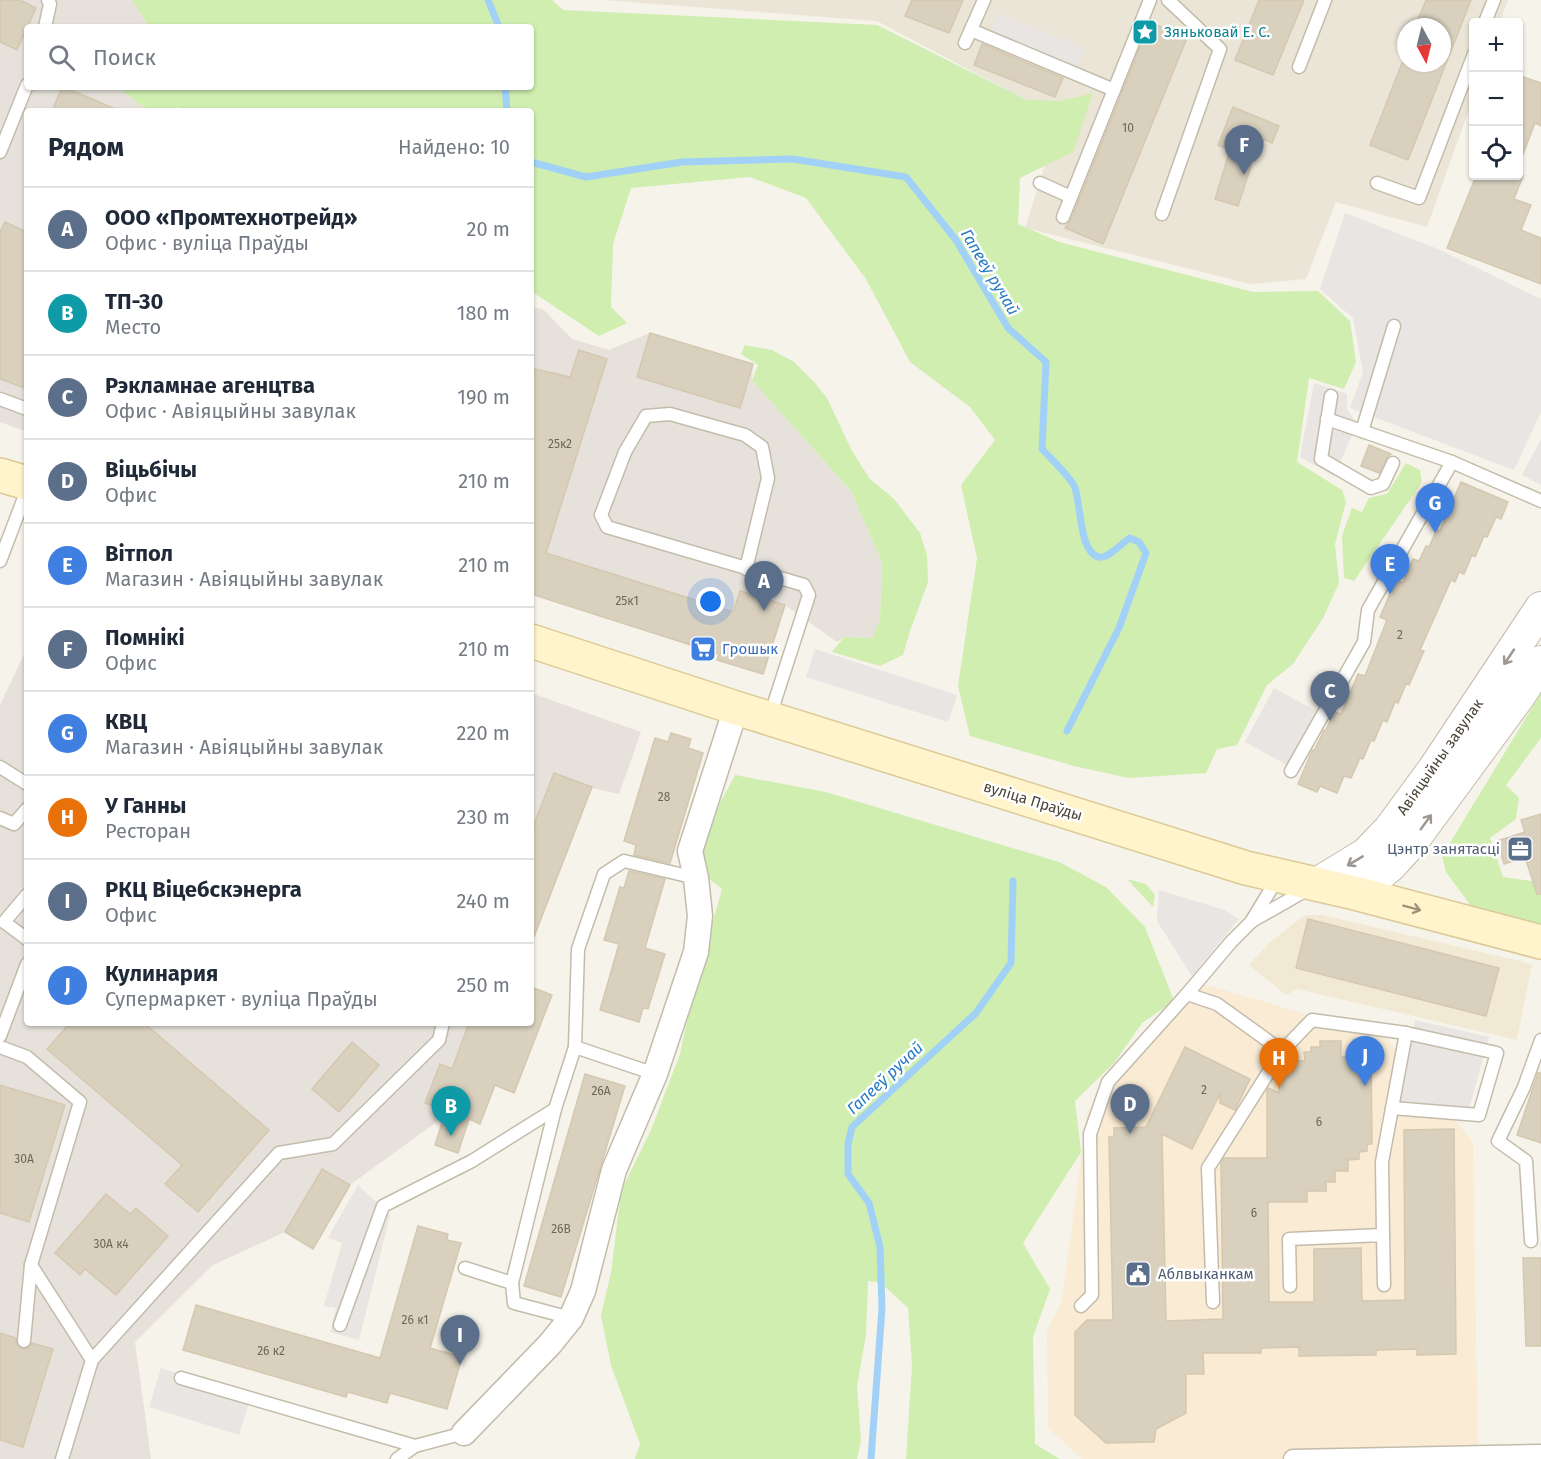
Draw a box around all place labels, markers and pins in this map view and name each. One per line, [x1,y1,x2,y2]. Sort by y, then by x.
place icon: Зяньковай Е. С. [1130,17,1160,47]
place label: Зяньковай Е. С. [1164,23,1270,41]
pin: F [1224,126,1264,175]
pin: G [1416,484,1454,533]
pin: E [1370,544,1410,594]
pin: A [744,562,783,611]
supermarket icon: Грошык [688,634,718,664]
place label: Грошык [722,640,778,658]
pin: C [1310,672,1350,721]
office icon: Цэнтр занятасці [1505,834,1535,864]
place label: Цэнтр занятасці [1387,840,1500,858]
pin: J [1346,1036,1384,1086]
pin: H [1260,1038,1298,1088]
pin: D [1110,1084,1150,1134]
pin: B [432,1086,470,1136]
public building icon: Аблвыканкам [1123,1259,1153,1289]
place label: Аблвыканкам [1158,1265,1254,1283]
pin: I [440,1316,480,1365]

